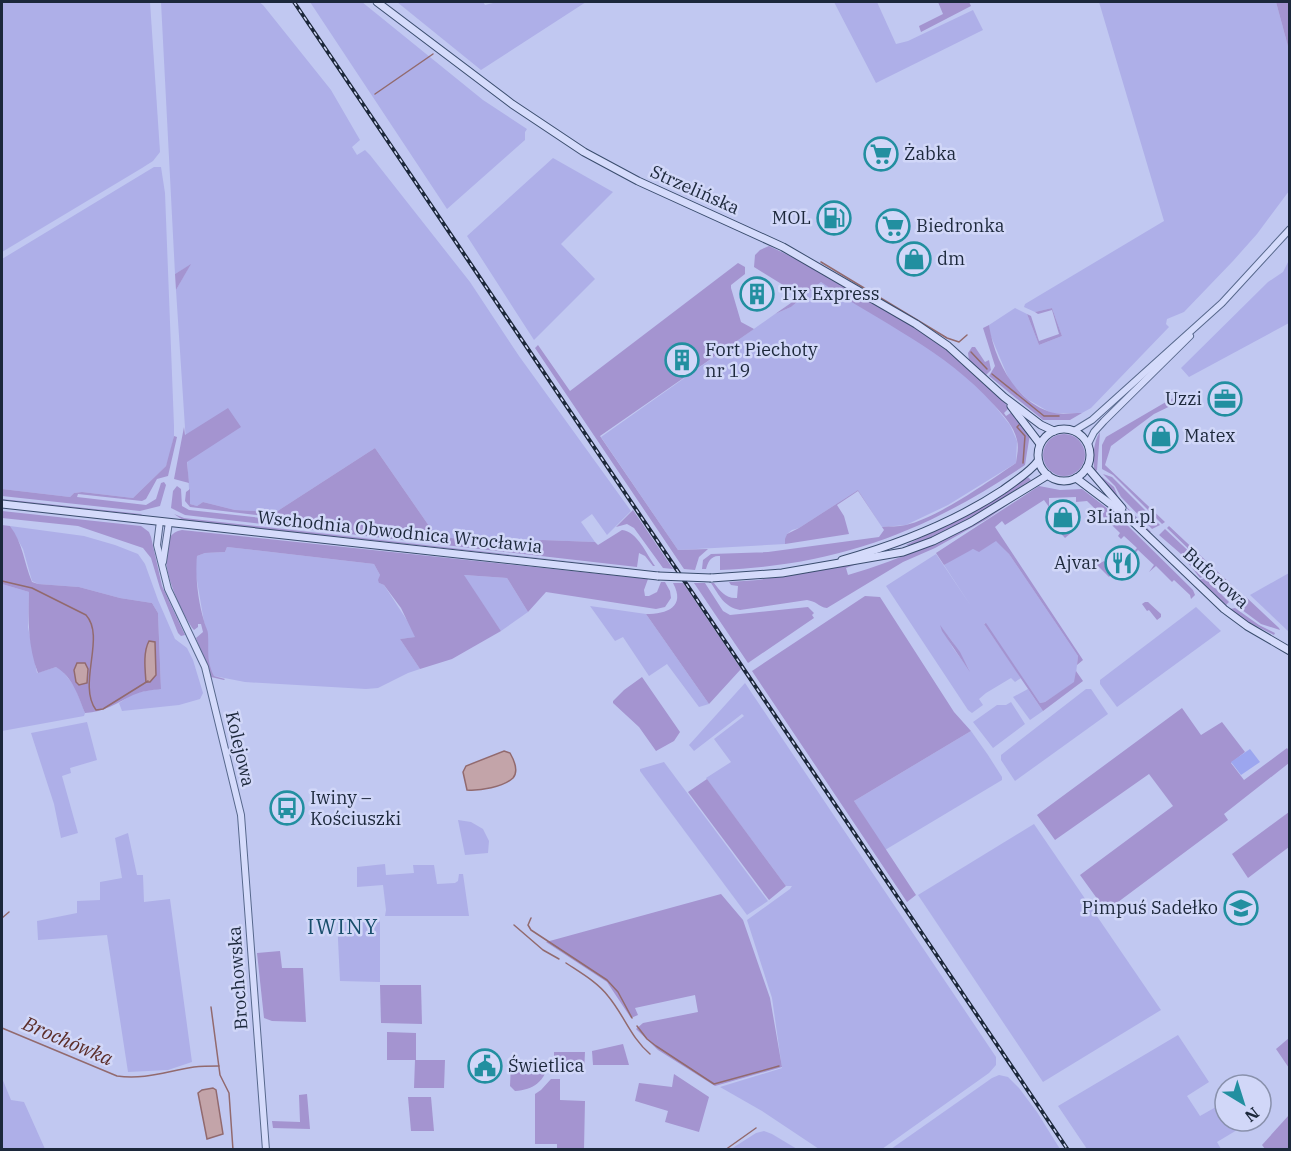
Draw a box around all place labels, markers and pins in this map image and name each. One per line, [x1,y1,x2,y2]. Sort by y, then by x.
supermarket icon: Żabka [863,136,899,172]
place label: Żabka [904,142,956,165]
fuel station icon: MOL [816,200,852,236]
place label: MOL [772,206,811,229]
supermarket icon: Biedronka [875,208,911,244]
place label: Biedronka [916,214,1005,237]
shop icon: dm [896,241,932,277]
place label: dm [937,247,965,270]
building icon: Tix Express [739,276,775,312]
place label: Tix Express [780,282,879,305]
place label: Fort Piechoty nr 19 [705,338,818,382]
building icon: Fort Piechoty nr 19 [664,342,700,378]
office icon: Uzzi [1207,381,1243,417]
place label: Uzzi [1165,387,1202,410]
shop icon: Matex [1143,418,1179,454]
place label: Matex [1184,424,1235,447]
shop icon: 3Lian.pl [1045,499,1081,535]
place label: 3Lian.pl [1086,505,1156,528]
restaurant icon: Ajvar [1104,545,1140,581]
place label: Ajvar [1054,551,1099,574]
place label: Iwiny – Kościuszki [310,786,401,830]
bus stop icon: Iwiny – Kościuszki [269,790,305,826]
school or university icon: Pimpuś Sadełko [1223,890,1259,926]
place label: Pimpuś Sadełko [1082,896,1218,919]
public building icon: Świetlica [467,1048,503,1084]
place label: Świetlica [508,1054,585,1077]

